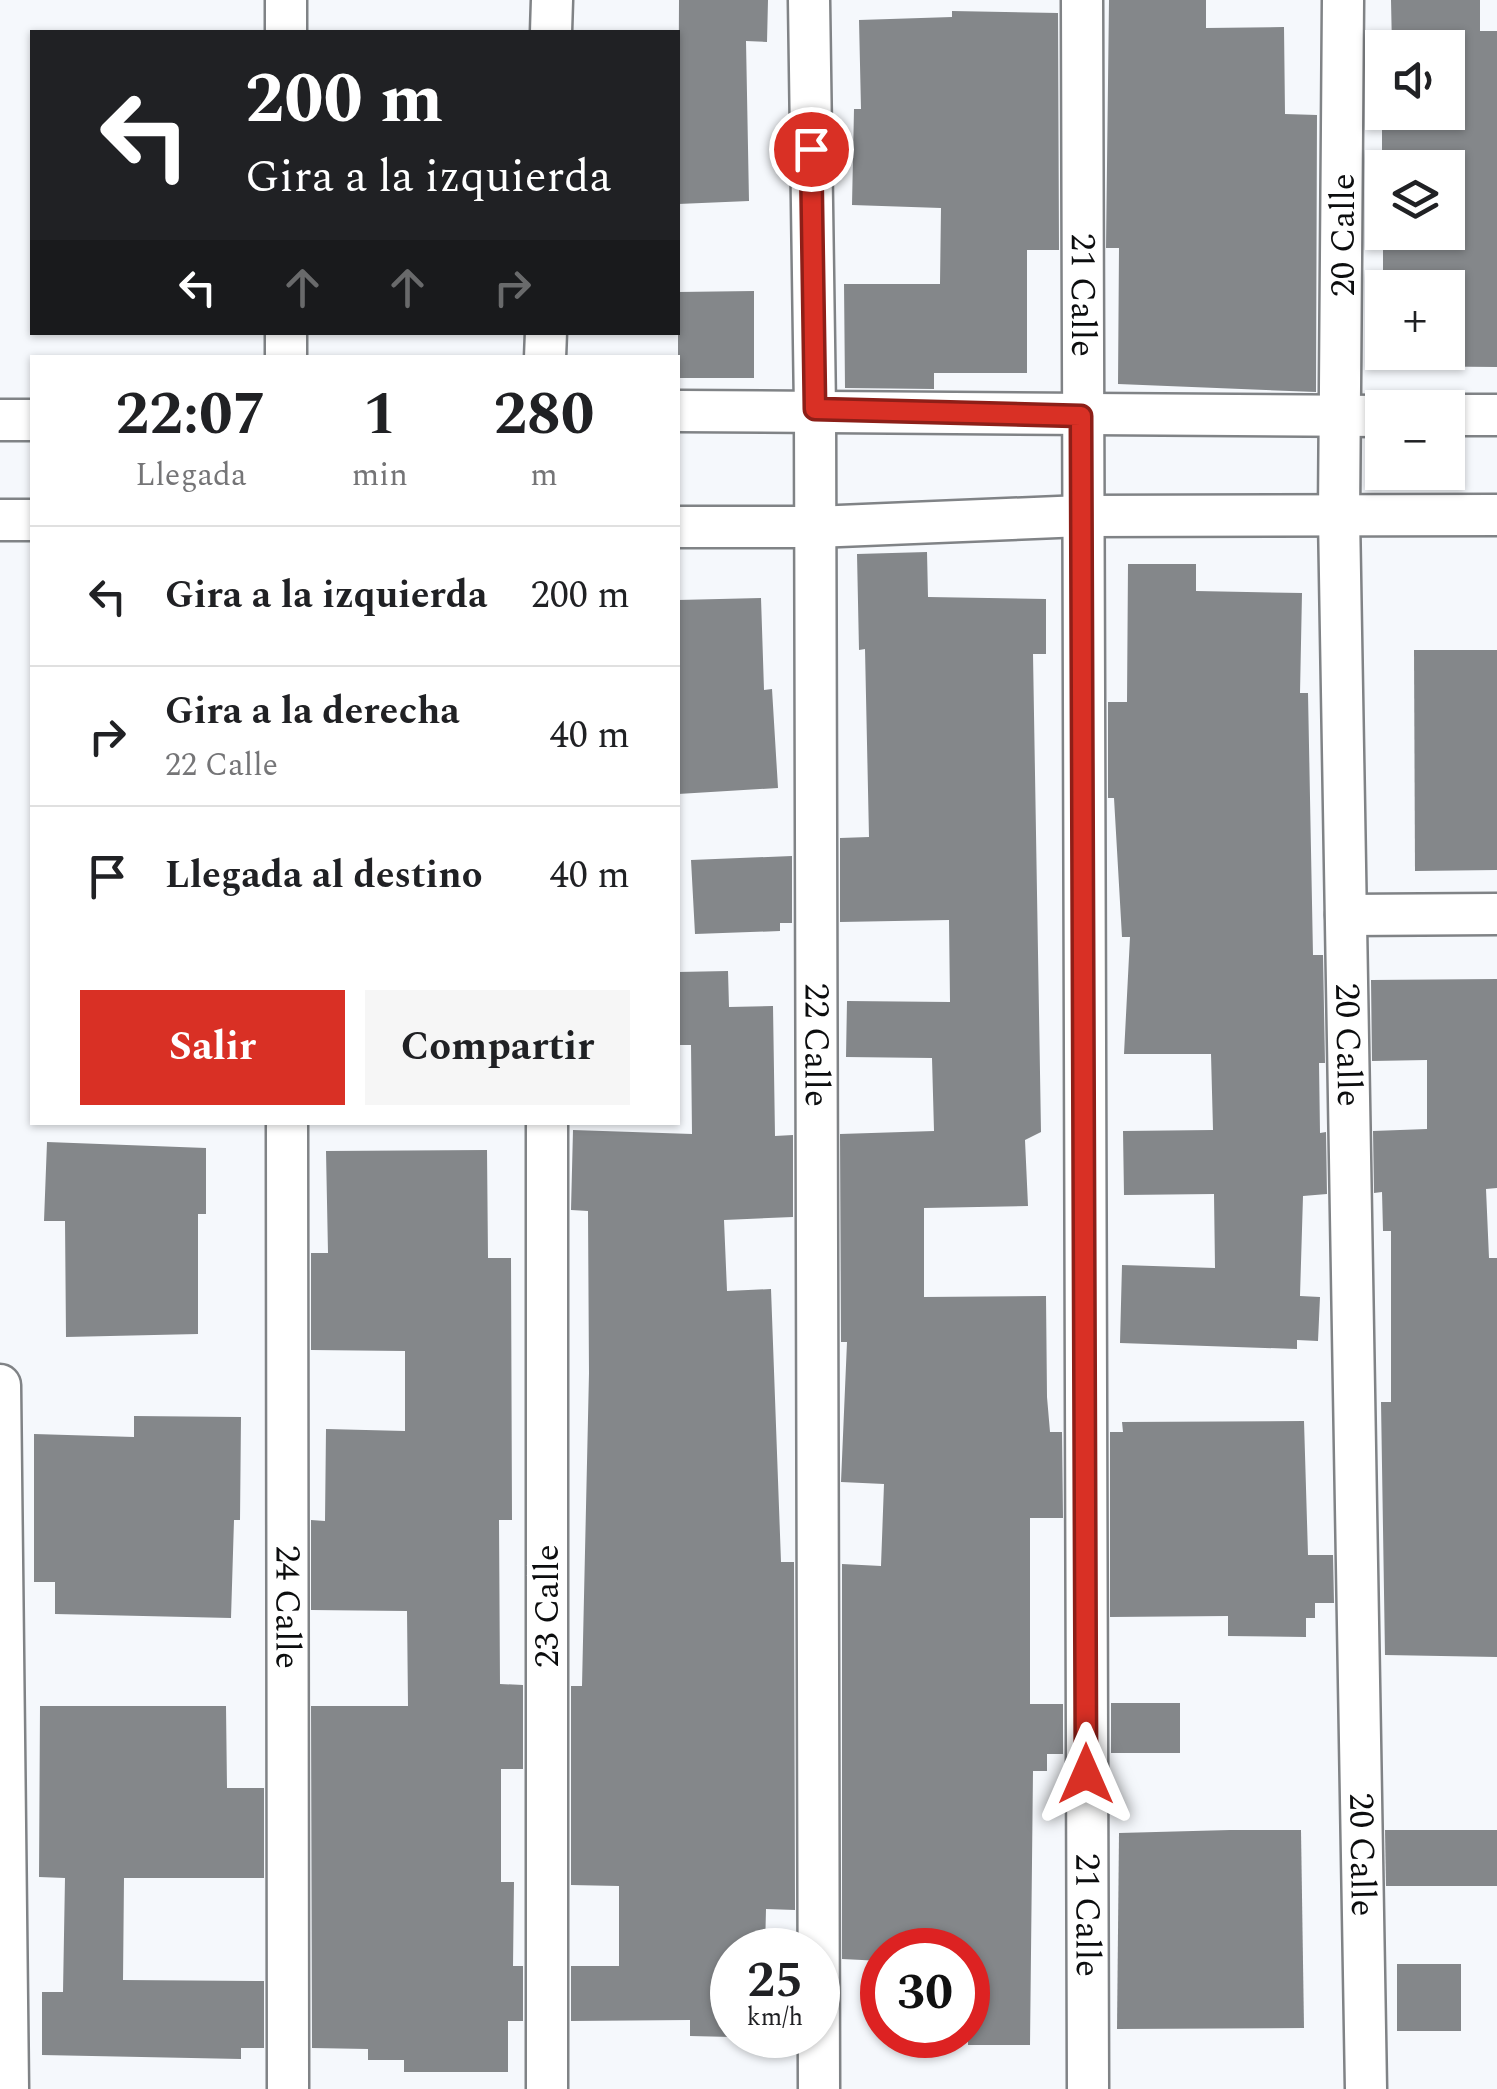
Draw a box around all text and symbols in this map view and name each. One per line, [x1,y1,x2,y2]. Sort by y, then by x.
map controls [1365,30,1465,490]
button: sound [1365,30,1465,130]
text: 200 m [245,47,443,153]
icon: left [80,70,210,200]
pin [769,107,854,192]
icon: arrive [784,122,839,177]
text: Gira a la izquierda [245,143,612,212]
button: layers [1365,150,1465,250]
street label: 20 Calle [1317,173,1370,297]
street label: 21 Calle [1056,233,1110,357]
icon: left [170,260,225,315]
icon: ahead [275,260,330,315]
icon: ahead [380,260,435,315]
icon: right [485,260,540,315]
button: + [1365,270,1465,370]
text: 22:07 [116,369,266,461]
text: 1 [363,369,397,461]
text: 280 [493,369,594,461]
button: − [1365,390,1465,490]
text: Llegada [135,451,247,500]
text: min [352,451,408,500]
text: m [530,451,558,500]
text: Gira a la izquierda [165,567,487,625]
text: 200 m [531,567,630,625]
icon: left [80,569,135,624]
text: Gira a la derecha [165,683,460,741]
text: 40 m [550,707,630,765]
icon: right [80,709,135,764]
text: 22 Calle [165,741,278,790]
text: Llegada al destino [165,847,483,905]
text: 40 m [550,847,630,905]
icon: arrive [80,849,135,904]
street label: 22 Calle [790,983,843,1107]
street label: 20 Calle [1321,983,1376,1107]
button: Salir [80,990,345,1105]
button: Compartir [365,990,630,1105]
street label: 23 Calle [521,1544,574,1668]
street label: 24 Calle [261,1545,314,1669]
position arrow [1034,1722,1138,1826]
street label: 20 Calle [1334,1792,1390,1917]
street label: 21 Calle [1061,1853,1114,1977]
speed limit sign: 30 [860,1928,990,2058]
text: 25 [747,1943,803,2019]
text: km/h [747,1999,803,2037]

